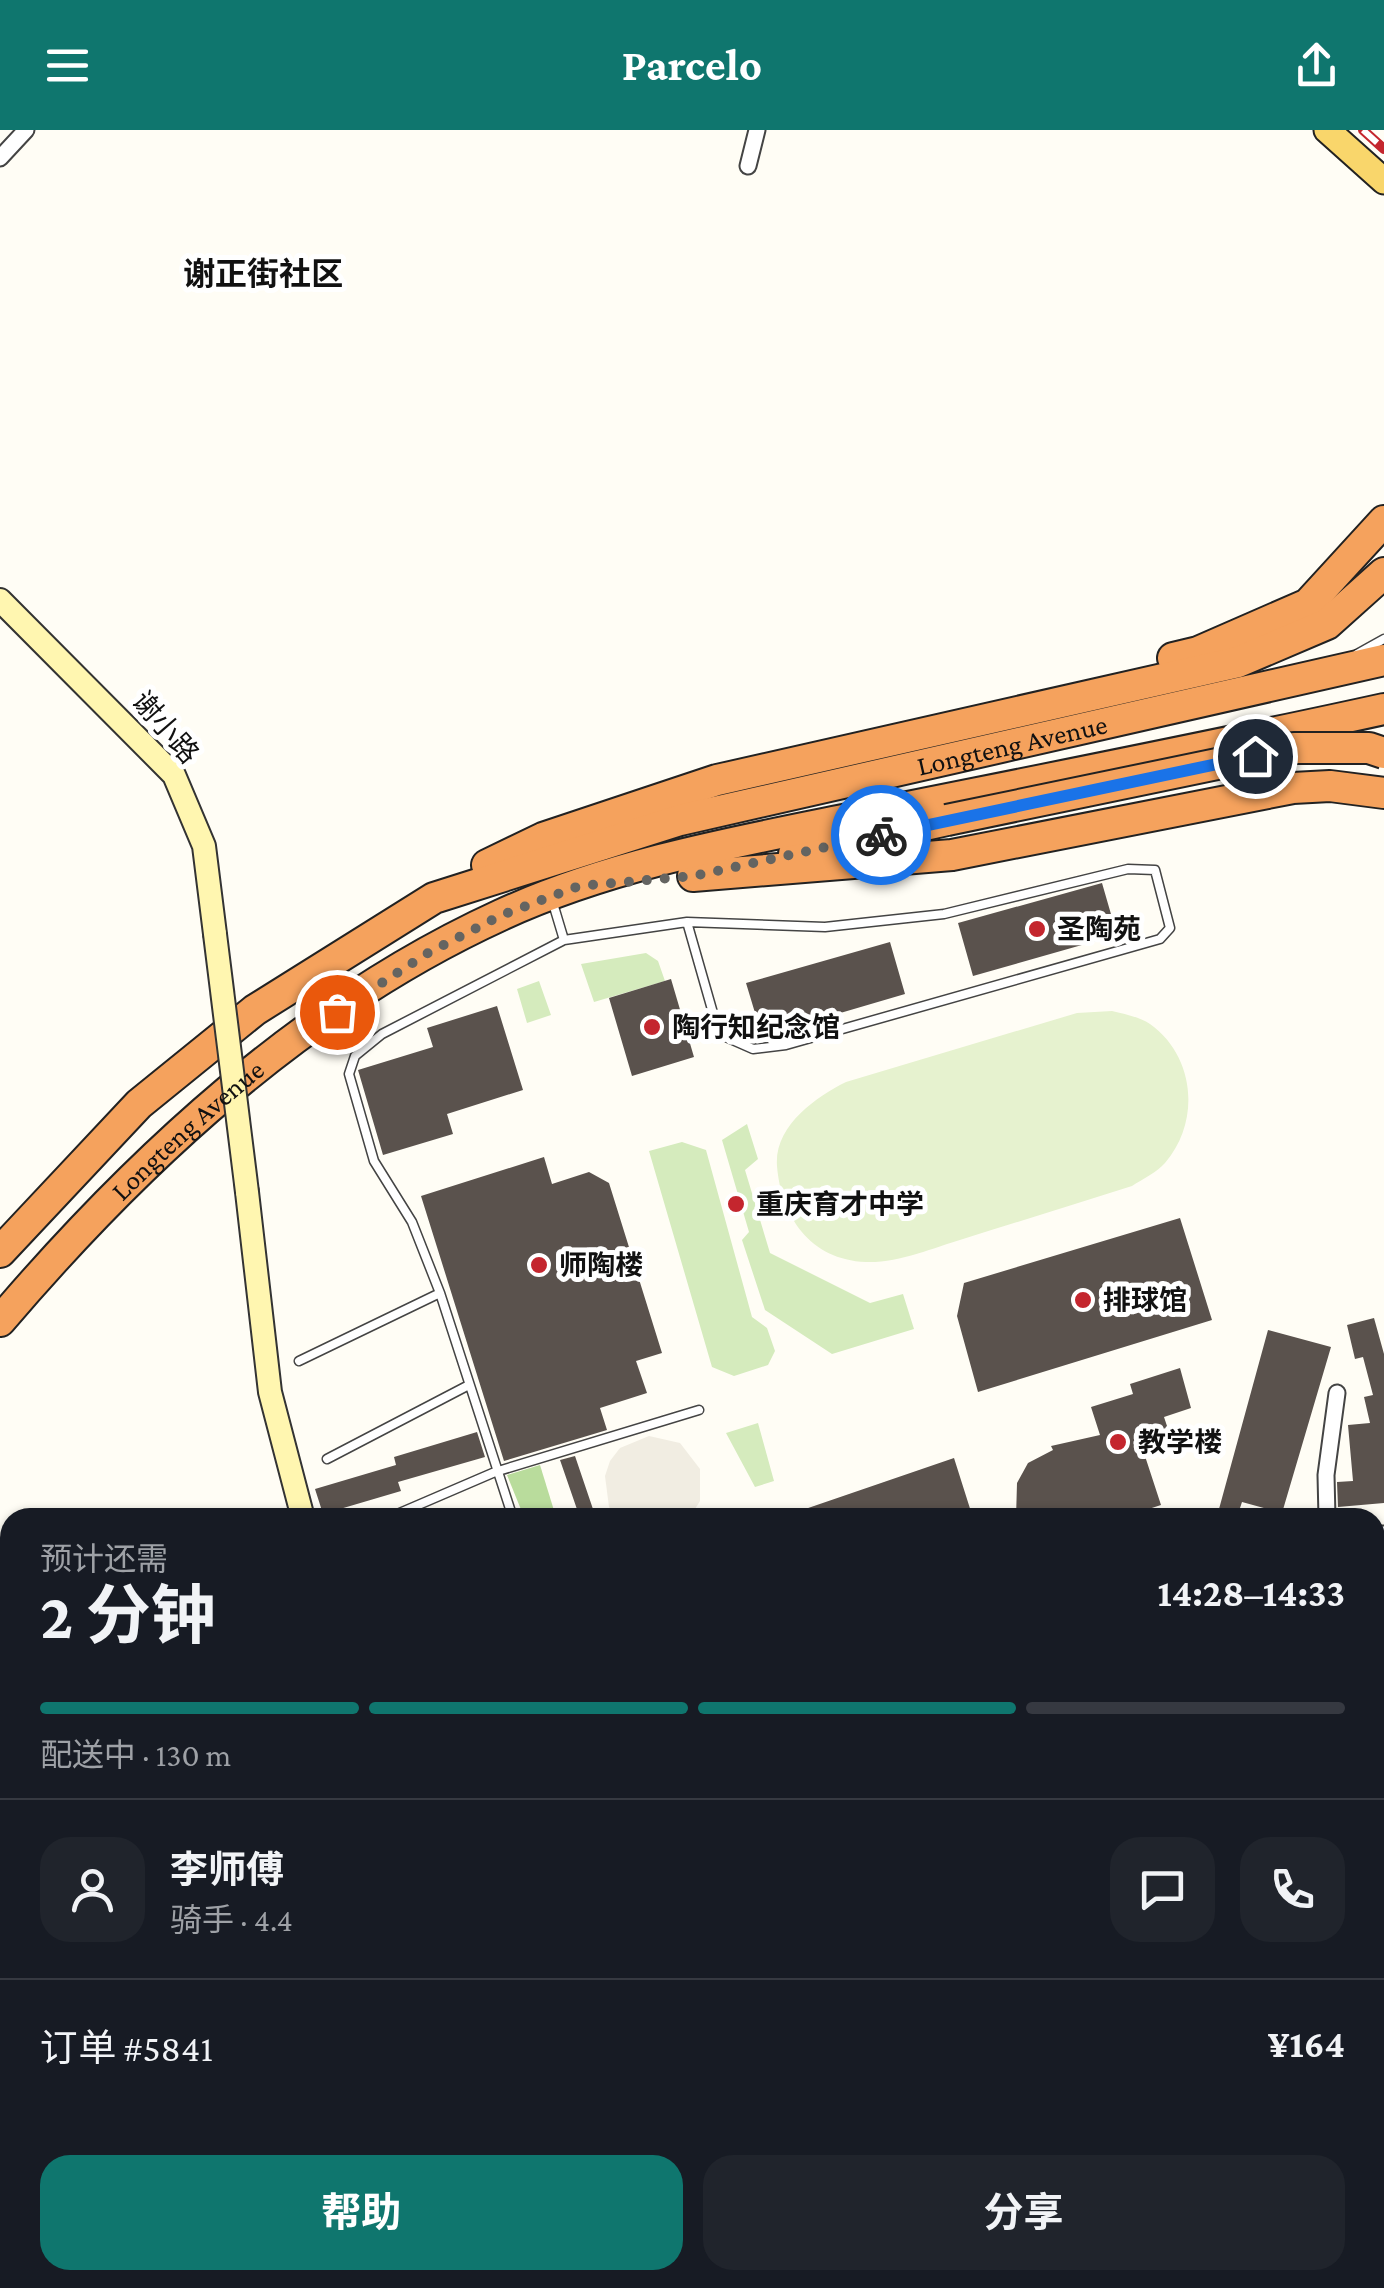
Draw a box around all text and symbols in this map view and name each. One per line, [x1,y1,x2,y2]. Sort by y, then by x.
icon: menu [40,38,95,93]
icon: share [1289,38,1344,93]
text: Parcelo [622,40,762,90]
district label: 谢正街社区 [183,256,343,292]
street label: 谢小路 [126,685,205,769]
street label: Longteng Avenue [914,708,1110,782]
pin [1213,714,1298,799]
icon: home [1228,729,1283,784]
courier [831,785,931,885]
icon: bike [854,808,909,863]
place label: 圣陶苑 [1057,914,1141,945]
marker: 圣陶苑 [1026,918,1048,940]
pin [295,970,380,1055]
icon: bag [310,985,365,1040]
place label: 陶行知纪念馆 [672,1012,840,1043]
marker: 陶行知纪念馆 [641,1016,663,1038]
street label: Longteng Avenue [105,1054,270,1206]
place label: 重庆育才中学 [756,1189,924,1220]
marker: 重庆育才中学 [725,1193,747,1215]
place label: 师陶楼 [559,1250,643,1281]
marker: 师陶楼 [528,1254,550,1276]
place label: 排球馆 [1103,1285,1187,1316]
marker: 排球馆 [1072,1289,1094,1311]
place label: 教学楼 [1138,1427,1222,1458]
marker: 教学楼 [1107,1431,1129,1453]
text: 预计还需 [40,1541,168,1577]
text: 14:28–14:33 [1157,1572,1345,1614]
text: 2 分钟 [40,1580,216,1652]
text: 配送中 · 130 m [40,1737,231,1773]
button: person [40,1837,145,1942]
button: chat [1110,1837,1215,1942]
button: phone [1240,1837,1345,1942]
text: 李师傅 [170,1849,284,1891]
text: 骑手 · 4.4 [170,1902,293,1938]
text: ¥164 [1268,2023,1345,2065]
text: 订单 #5841 [40,2027,213,2069]
button: 帮助 [40,2155,683,2270]
button: 分享 [703,2155,1345,2270]

